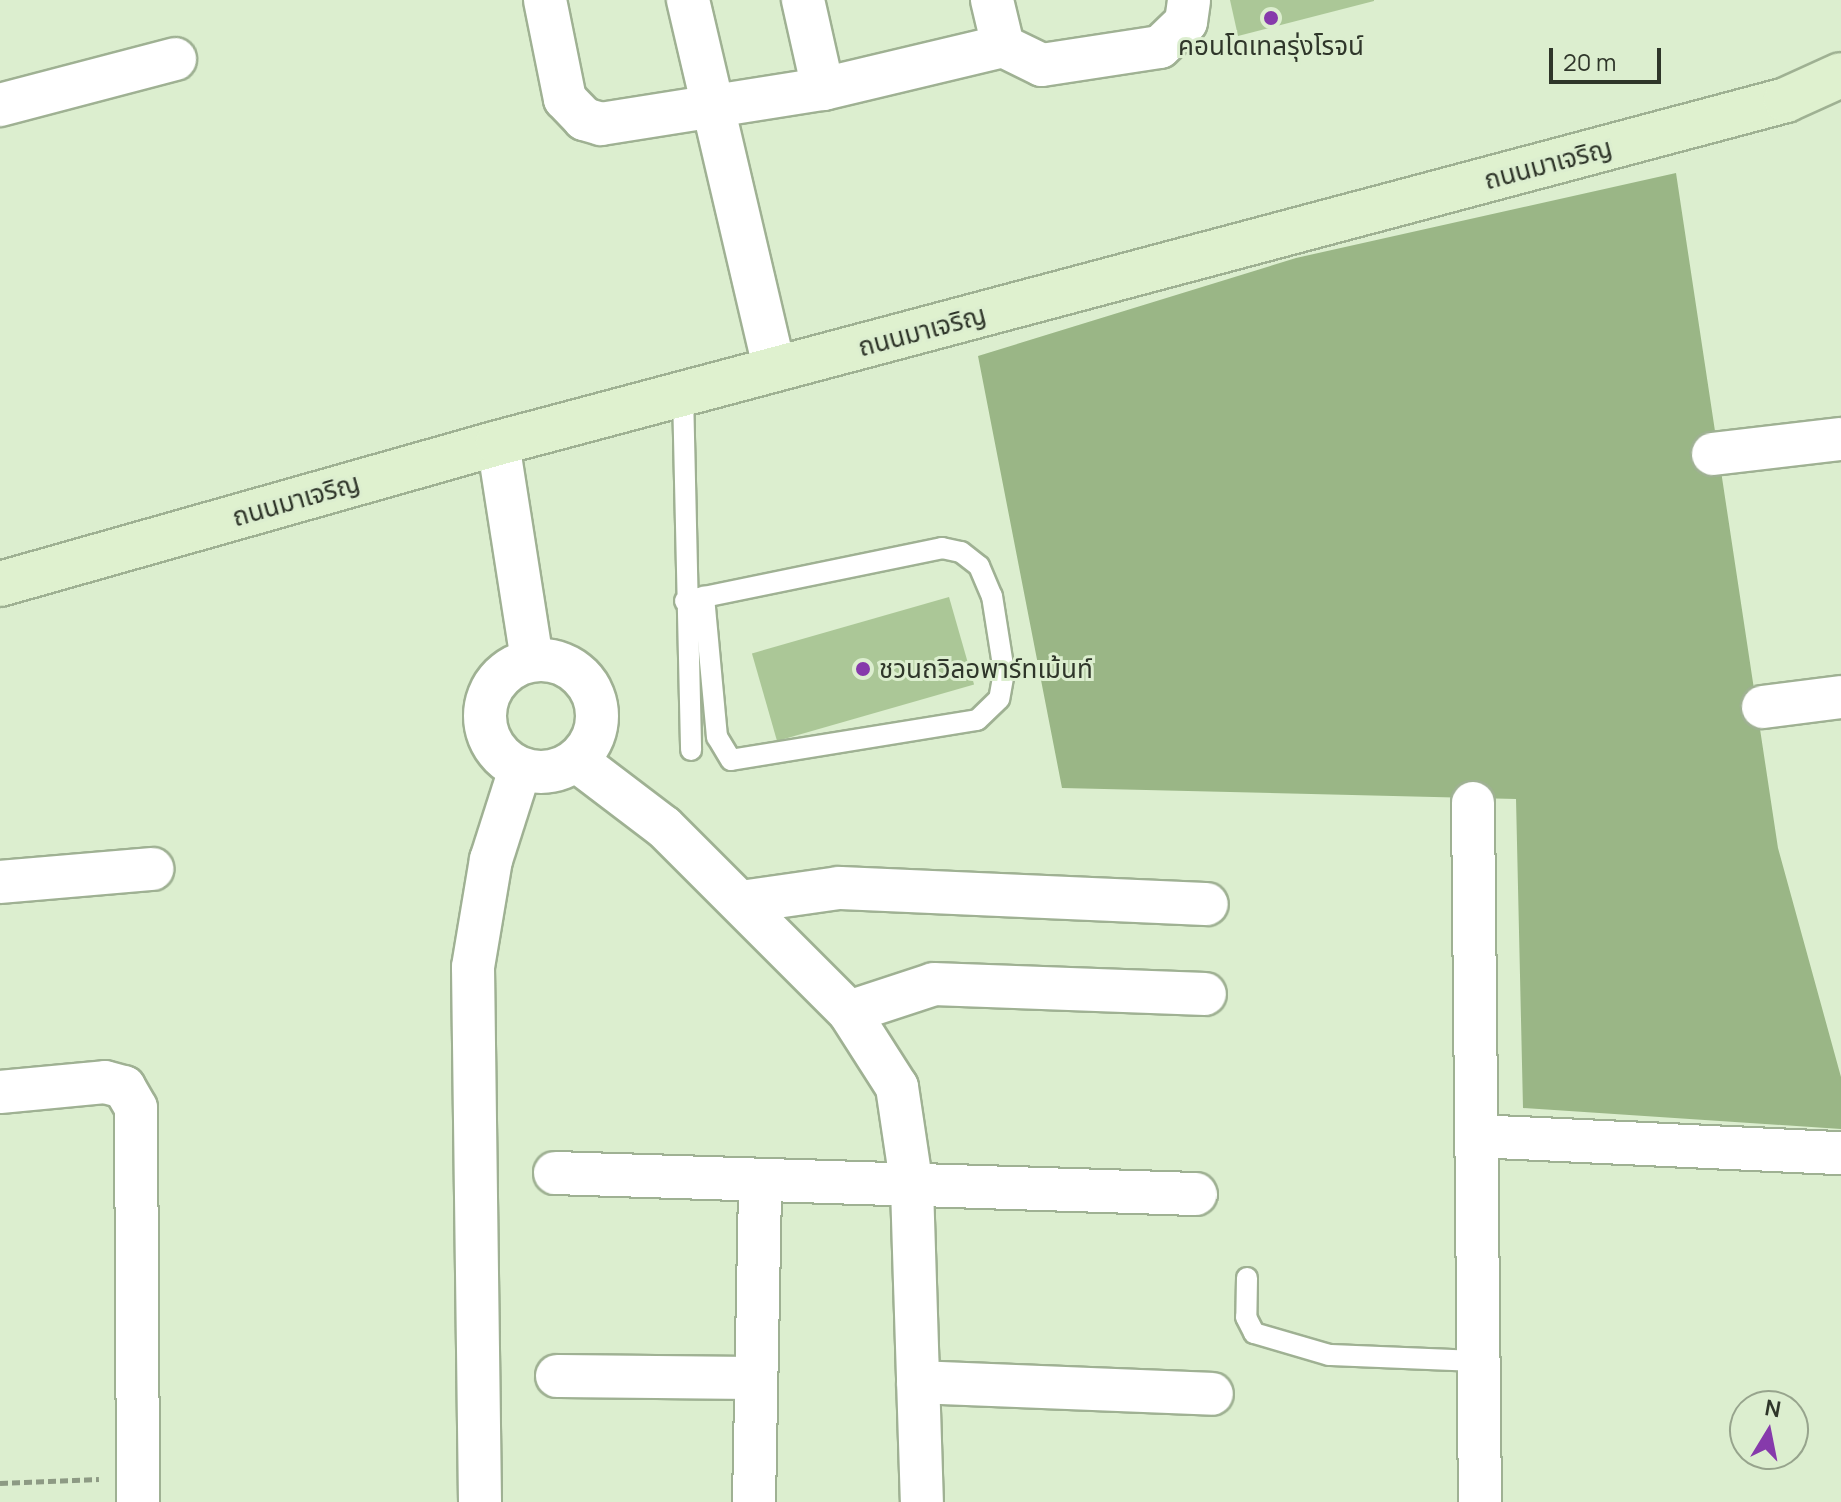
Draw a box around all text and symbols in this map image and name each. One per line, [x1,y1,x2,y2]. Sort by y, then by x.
marker: คอนโดเทลรุ่งโรจน์ [1262,9,1280,27]
place label: คอนโดเทลรุ่งโรจน์ [1178,30,1364,62]
scale bar [1553,32,1665,82]
text: 20 m [1563,45,1616,78]
street label: ถนนมาเจริญ [1481,132,1615,196]
street label: ถนนมาเจริญ [855,299,989,363]
street label: ถนนมาเจริญ [229,467,363,533]
place label: ชวนถวิลอพาร์ทเม้นท์ [879,653,1093,685]
marker: ชวนถวิลอพาร์ทเม้นท์ [854,660,872,678]
north arrow [1729,1390,1809,1470]
text: N [1762,1392,1783,1424]

